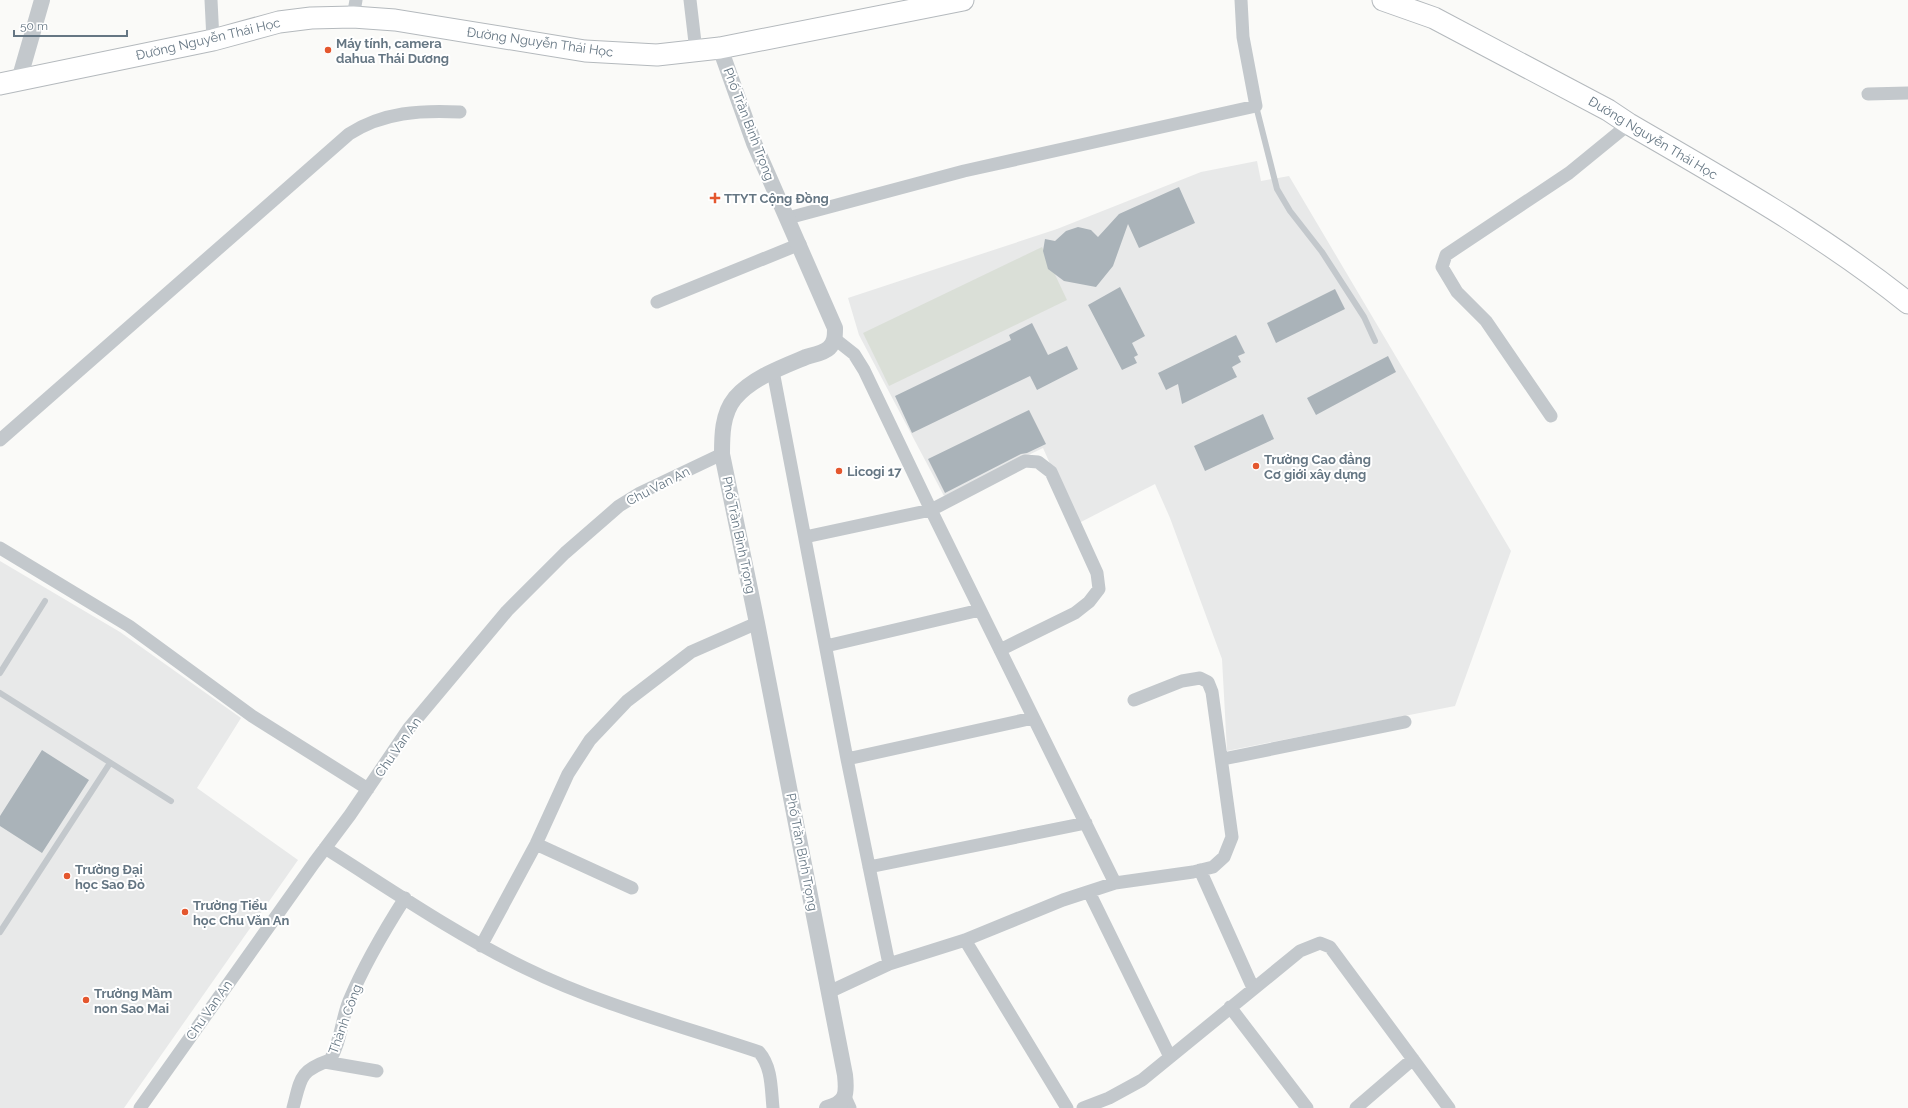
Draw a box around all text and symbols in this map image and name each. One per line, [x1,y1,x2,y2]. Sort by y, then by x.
scale bar [14,12,127,38]
street label: Đường Nguyễn Thái Học [134,15,282,63]
text: 50 m [20,19,48,33]
street label: Đường Nguyễn Thái Học [466,24,614,60]
place label: Máy tính, camera dahua Thái Dương [336,36,449,66]
marker: Máy tính, camera dahua Thái Dương [323,45,333,55]
street label: Phố Trần Bình Trọng [721,65,777,183]
street label: Đường Nguyễn Thái Học [1586,94,1720,182]
place label: TTYT Cộng Đồng [724,191,829,206]
marker: TTYT Cộng Đồng [709,192,721,204]
place label: Trường Cao đẳng Cơ giới xây dựng [1264,452,1371,482]
marker: Trường Cao đẳng Cơ giới xây dựng [1251,461,1261,471]
street label: Chu Van An [624,464,692,508]
place label: Licogi 17 [847,464,902,479]
marker: Licogi 17 [834,466,844,476]
street label: Phố Trần Bình Trọng [719,475,759,595]
street label: Chu Van An [372,714,424,780]
street label: Phố Trần Bình Trọng [783,792,821,912]
place label: Trường Đại học Sao Đỏ [75,862,145,892]
marker: Trường Đại học Sao Đỏ [62,871,72,881]
place label: Trường Tiểu học Chu Văn An [193,898,289,928]
marker: Trường Tiểu học Chu Văn An [180,907,190,917]
street label: Chu Van An [183,977,235,1043]
street label: Thành Công [325,982,365,1056]
place label: Trường Mầm non Sao Mai [94,986,172,1016]
marker: Trường Mầm non Sao Mai [81,995,91,1005]

